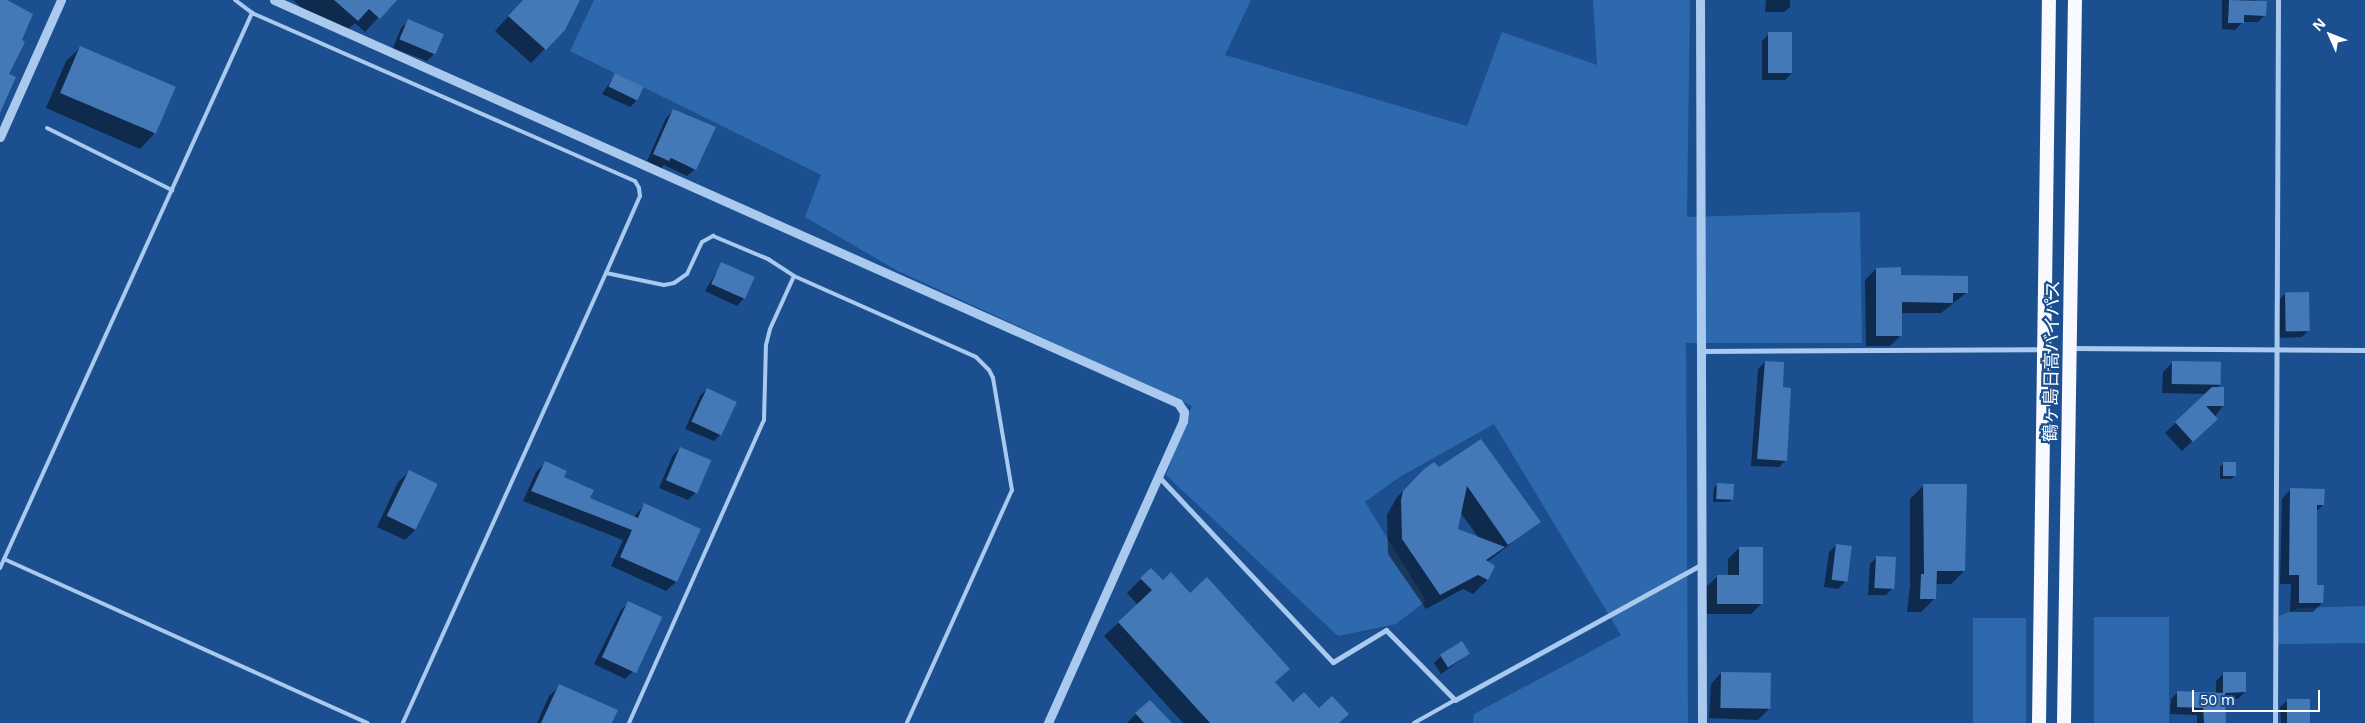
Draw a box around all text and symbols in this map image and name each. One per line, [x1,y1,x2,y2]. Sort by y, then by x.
north arrow [2305,10,2355,60]
text: N [2308,14,2330,35]
street label: 鶴ヶ島日高バイパス [2039,280,2063,442]
scale bar [2195,680,2322,712]
text: 50 m [2200,689,2235,709]

